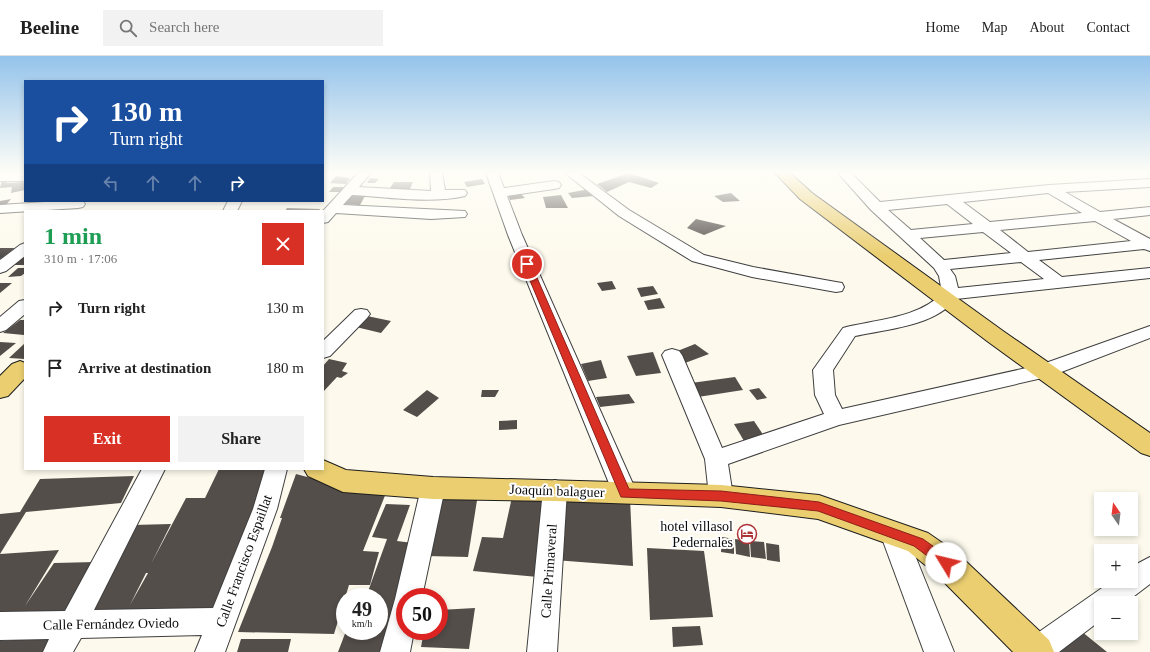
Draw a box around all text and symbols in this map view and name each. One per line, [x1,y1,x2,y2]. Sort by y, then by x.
search box [103,10,383,46]
text: Beeline [20,17,79,38]
icon: search [117,17,139,39]
text: Search here [149,19,219,35]
text: Home [926,20,960,35]
text: Map [982,20,1007,35]
text: About [1029,20,1064,35]
text: Contact [1086,20,1130,35]
icon: right [44,96,96,148]
text: 130 m [110,96,182,127]
text: Turn right [110,129,183,149]
icon: left [100,172,122,194]
icon: ahead [142,172,164,194]
icon: ahead [184,172,206,194]
icon: right [226,172,248,194]
text: 1 min [44,223,102,249]
button: close [262,223,304,265]
pin [510,247,544,281]
text: 310 m · 17:06 [44,251,117,266]
icon: arrive [516,253,538,275]
icon: right [44,297,66,319]
text: Turn right [78,300,145,316]
text: 130 m [266,300,304,316]
icon: arrive [44,357,66,379]
text: Arrive at destination [78,360,211,376]
text: 180 m [266,360,304,376]
button: Exit [44,416,170,462]
button: Share [178,416,304,462]
street label: Joaquín balaguer [509,482,605,500]
north arrow [1094,492,1138,536]
map controls [1094,492,1138,640]
street label: Calle Francisco Espaillat [213,493,275,629]
place label: hotel villasol Pedernales [660,519,733,550]
street label: Calle Primaveral [538,523,560,619]
hotel icon: hotel villasol Pedernales [736,523,758,545]
position arrow [925,542,967,584]
button: + [1094,544,1138,588]
speed limit sign: 50 [396,588,448,640]
button: − [1094,596,1138,640]
text: 49 [352,598,372,620]
street label: Calle Fernández Oviedo [43,615,179,633]
text: km/h [352,618,372,629]

